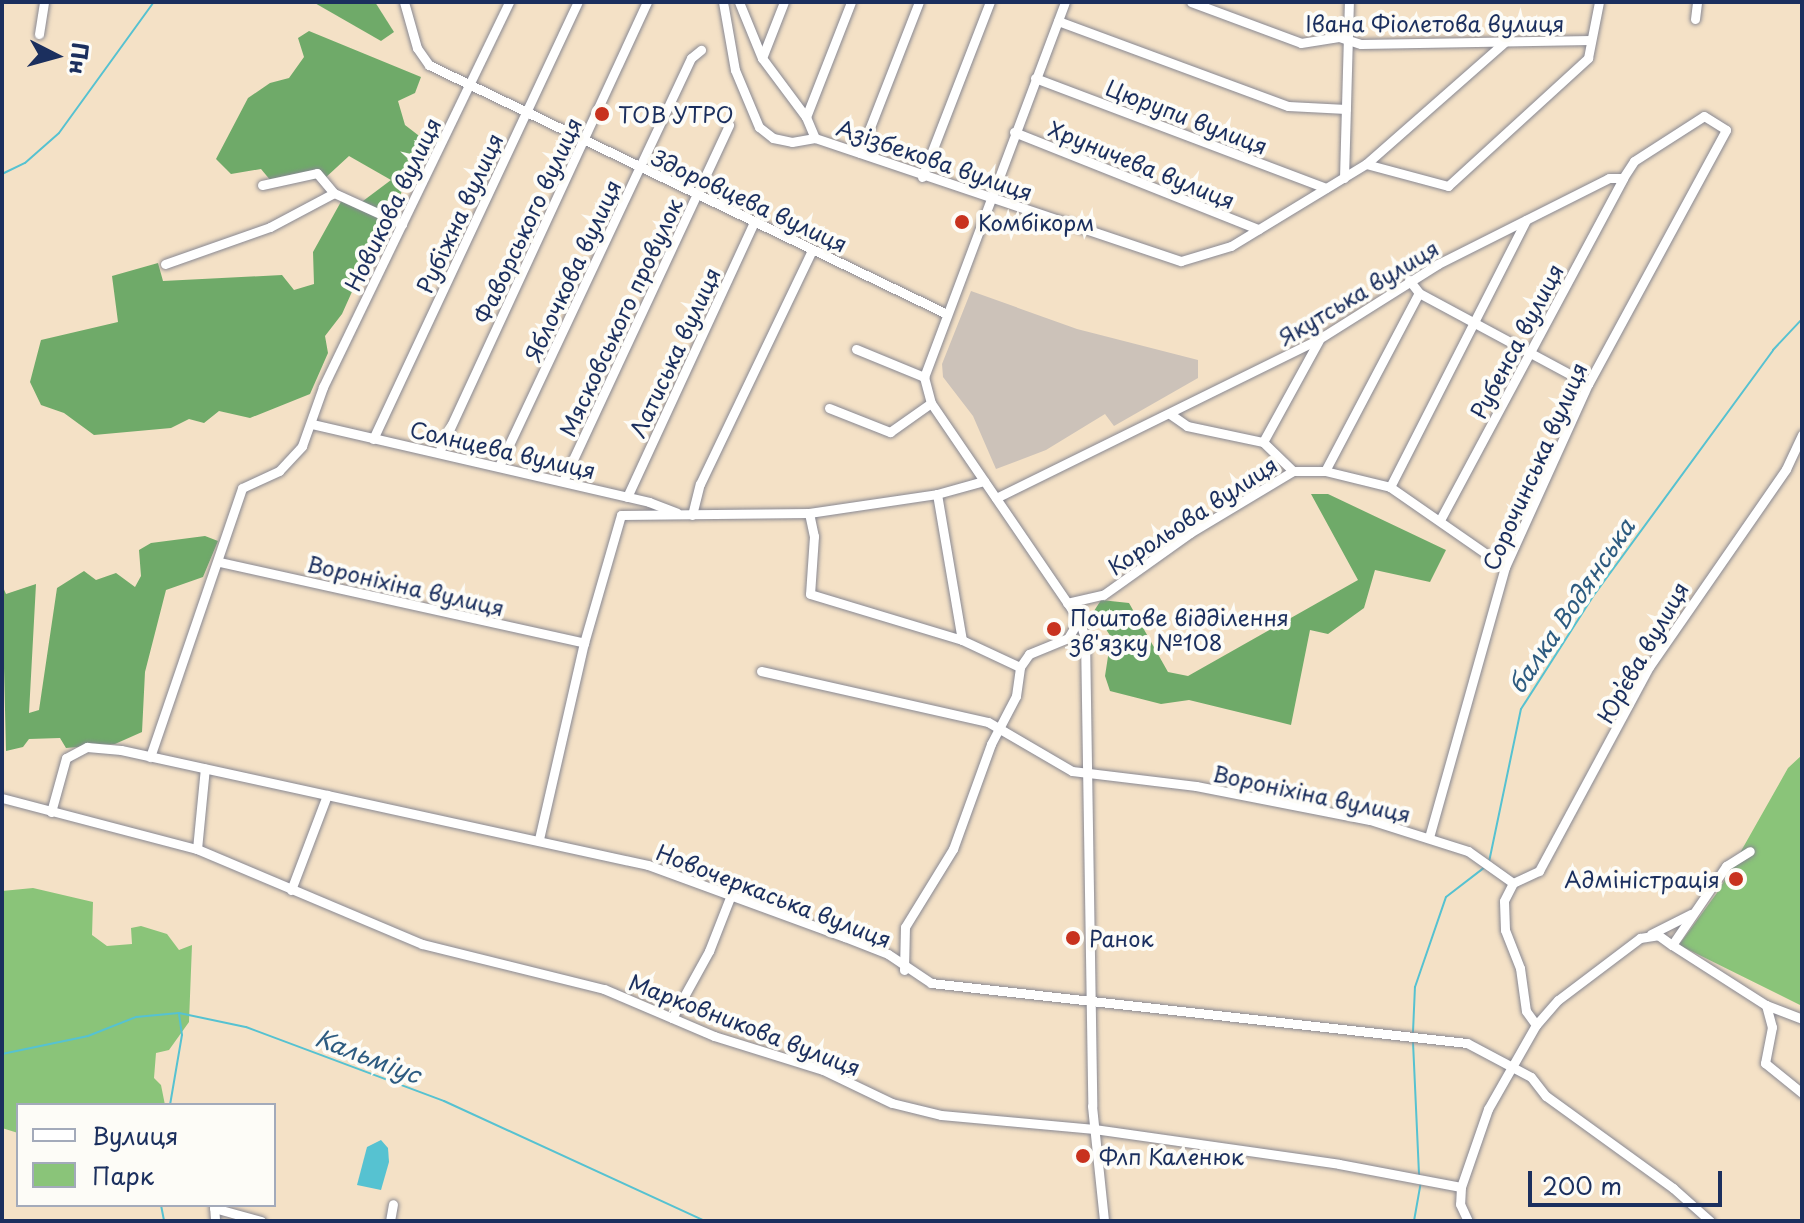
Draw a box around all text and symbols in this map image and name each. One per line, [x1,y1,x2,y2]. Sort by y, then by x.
street label: Івана Фіолетова вулиця [1304,10,1566,36]
north arrow [16,16,96,96]
text: Пн [62,41,98,76]
street label: Цюрупи вулиця [1102,73,1272,159]
place label: ТОВ УТРО [618,101,733,127]
marker: ТОВ УТРО [593,105,611,123]
street label: Новикова вулиця [338,113,446,295]
street label: Фаворського вулиця [468,113,586,327]
street label: Азізбекова вулиця [833,113,1037,205]
street label: Хруничева вулиця [1045,114,1239,214]
street label: Рубіжна вулиця [410,128,508,298]
street label: Здоровцева вулиця [648,143,852,257]
street label: Яблочкова вулиця [518,175,626,365]
street label: Мясковського провулок [553,193,687,441]
place label: Комбікорм [978,209,1094,235]
marker: Комбікорм [953,213,971,231]
street label: Якутська вулиця [1273,234,1443,350]
street label: Рубенса вулиця [1464,259,1568,423]
street label: Латиська вулиця [623,263,725,441]
street label: Сорочинська вулиця [1476,358,1592,574]
street label: Солнцева вулиця [407,415,599,483]
street label: Корольова вулиця [1102,450,1282,580]
water label: балка Водянська [1501,512,1641,700]
street label: Вороніхіна вулиця [304,549,508,621]
street label: Юр’єва вулиця [1591,576,1693,728]
place label: Поштове відділення зв'язку №108 [1070,603,1288,654]
marker: Поштове відділення зв'язку №108 [1045,620,1063,638]
street label: Вороніхіна вулиця [1210,759,1414,827]
street label: Новочеркаська вулиця [652,838,896,952]
place label: Адміністрація [1564,866,1720,892]
marker: Адміністрація [1727,870,1745,888]
place label: Ранок [1089,925,1154,951]
marker: Ранок [1064,929,1082,947]
street label: Марковникова вулиця [625,967,865,1081]
water label: Кальміус [311,1023,425,1089]
legend [16,1103,276,1207]
text: Вулиця [92,1117,178,1153]
place label: Флп Каленюк [1099,1143,1245,1169]
marker: Флп Каленюк [1074,1147,1092,1165]
scale bar [1532,1155,1726,1205]
text: Парк [92,1157,154,1193]
text: 200 m [1542,1167,1622,1203]

